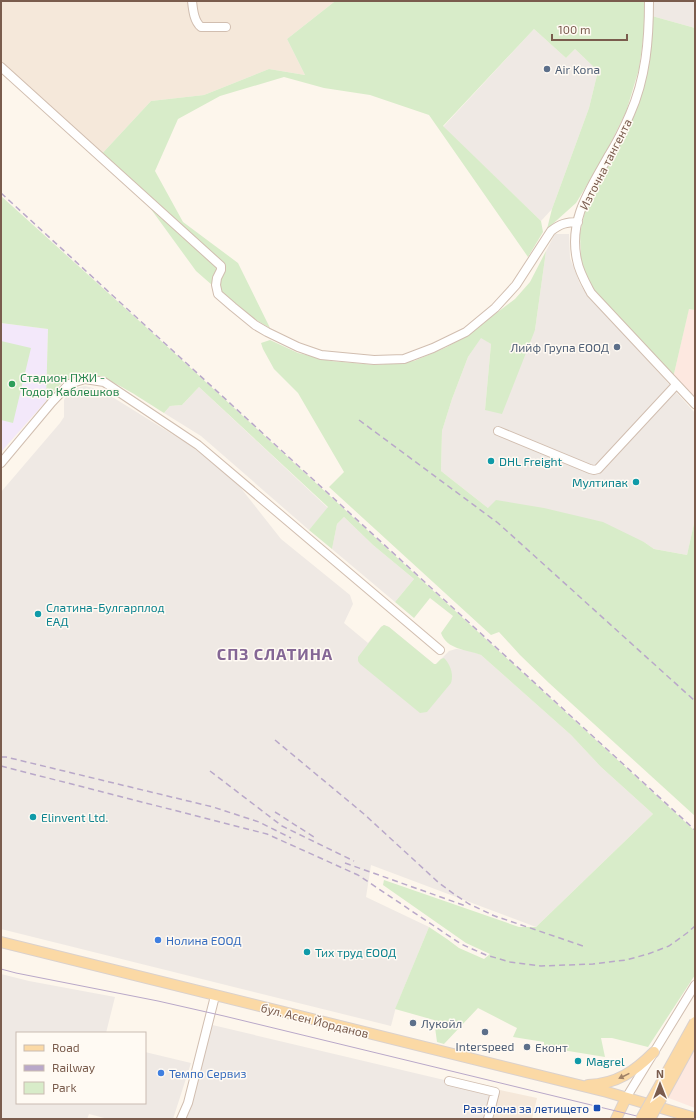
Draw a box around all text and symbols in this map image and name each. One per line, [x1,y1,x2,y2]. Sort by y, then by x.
scale bar [552,16,627,42]
text: 100 m [558,22,590,36]
place label: Air Kona [555,62,600,76]
marker: Air Kona [542,64,552,74]
street label: Източна тангента [576,116,634,212]
place label: Лийф Група ЕООД [511,340,609,355]
marker: Лийф Група ЕООД [612,342,622,352]
place label: Стадион ПЖИ - Тодор Каблешков [20,370,119,398]
marker: Стадион ПЖИ - Тодор Каблешков [7,379,17,389]
place label: DHL Freight [499,454,563,468]
marker: DHL Freight [486,456,496,466]
place label: Мултипак [572,475,629,490]
marker: Мултипак [631,477,641,487]
place label: Слатина-Булгарплод ЕАД [46,600,165,628]
marker: Слатина-Булгарплод ЕАД [33,609,43,619]
district label: СПЗ СЛАТИНА [217,644,333,663]
place label: Elinvent Ltd. [41,810,108,824]
marker: Elinvent Ltd. [28,812,38,822]
place label: Нолина ЕООД [166,933,242,947]
marker: Нолина ЕООД [153,935,163,945]
place label: Тих труд ЕООД [315,945,396,960]
marker: Тих труд ЕООД [302,947,312,957]
street label: бул. Асен Йорданов [259,1000,370,1041]
place label: Лукойл [421,1016,462,1031]
marker: Лукойл [408,1018,418,1028]
marker: Interspeed [480,1027,490,1037]
legend [16,1032,146,1104]
place label: Interspeed [456,1039,514,1053]
text: Road [52,1040,80,1054]
place label: Еконт [535,1040,568,1054]
marker: Еконт [522,1042,532,1052]
place label: Magrel [586,1054,625,1068]
marker: Magrel [573,1056,583,1066]
text: Railway [52,1060,96,1074]
north arrow [640,1064,680,1104]
place label: Темпо Сервиз [169,1066,246,1080]
text: N [656,1067,664,1080]
marker: Темпо Сервиз [156,1068,166,1078]
one-way arrow [618,1073,630,1079]
text: Park [52,1080,77,1094]
place label: Разклона за летището [463,1101,589,1115]
marker: Разклона за летището [592,1103,602,1113]

